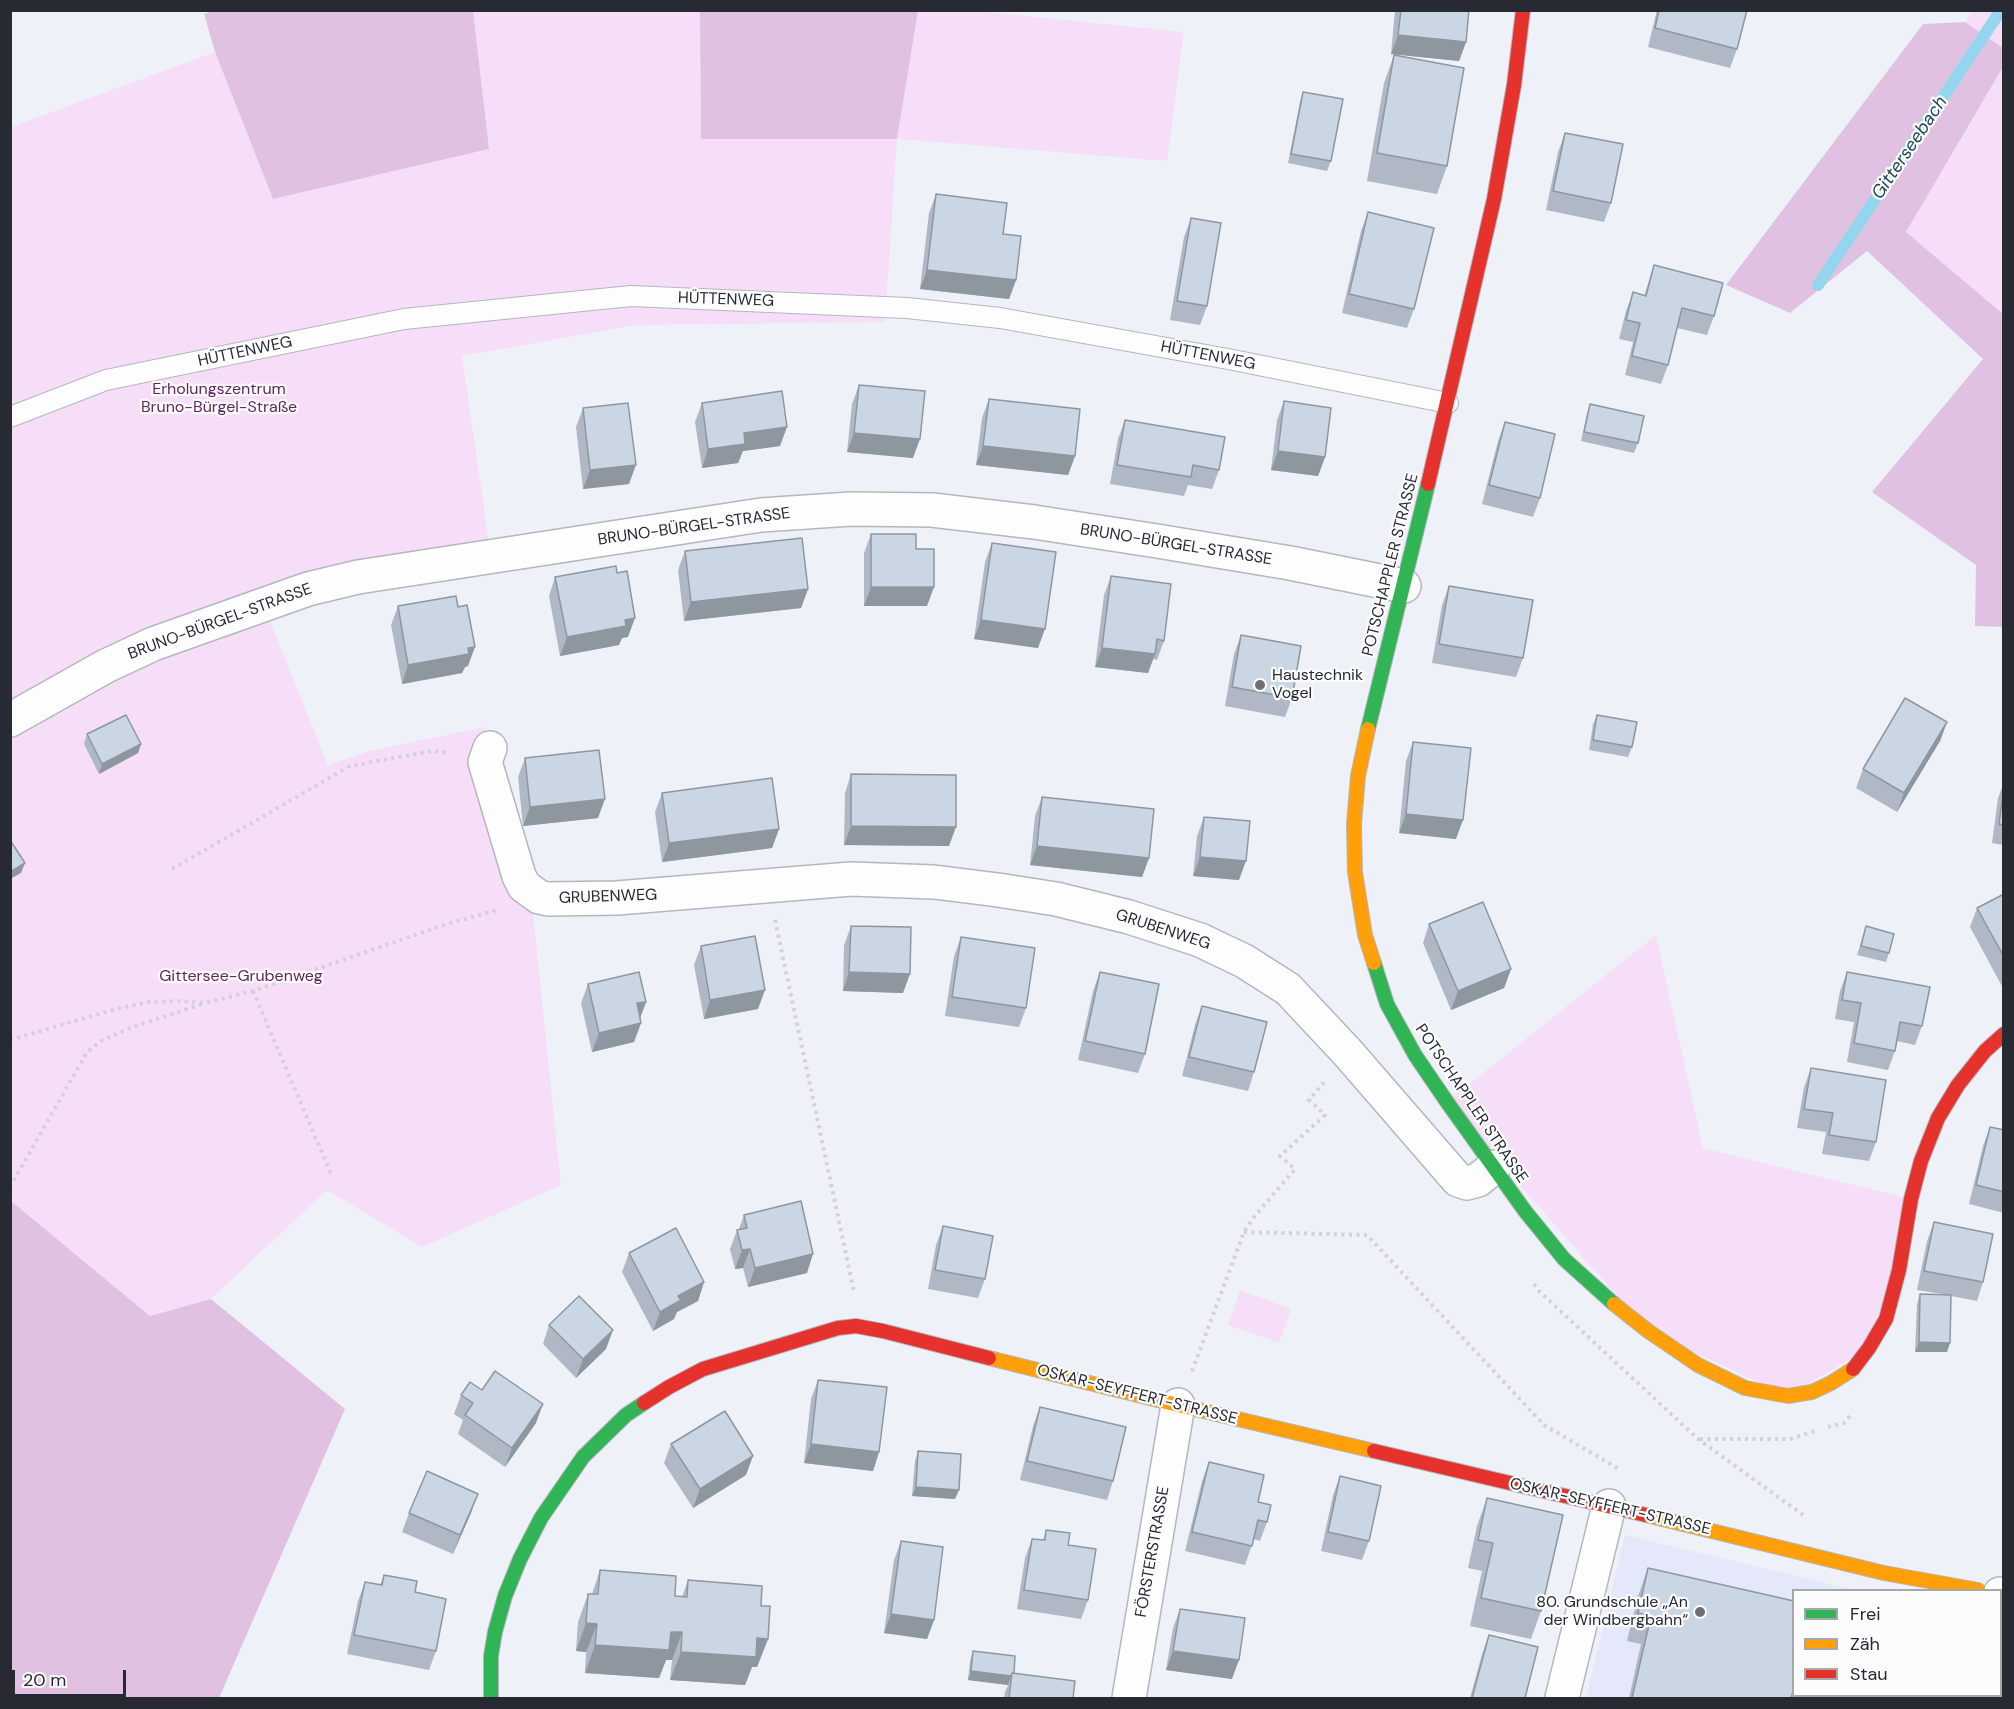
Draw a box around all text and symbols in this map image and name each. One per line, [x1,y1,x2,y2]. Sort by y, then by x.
water label: Gitterseebach [1868,92,1952,204]
street label: HÜTTENWEG [678,289,774,311]
street label: HÜTTENWEG [196,333,294,371]
street label: HÜTTENWEG [1159,337,1257,375]
park label: Erholungszentrum Bruno-Bürgel-Straße [141,380,297,418]
street label: POTSCHAPPLER STRASSE [1359,472,1423,658]
street label: BRUNO-BÜRGEL-STRASSE [596,504,792,550]
street label: BRUNO-BÜRGEL-STRASSE [1079,520,1273,570]
street label: BRUNO-BÜRGEL-STRASSE [125,580,315,664]
place label: Haustechnik Vogel [1272,666,1363,704]
marker: Haustechnik Vogel [1253,678,1267,692]
street label: GRUBENWEG [558,886,658,908]
street label: GRUBENWEG [1113,906,1213,954]
park label: Gittersee-Grubenweg [159,967,323,987]
street label: POTSCHAPPLER STRASSE [1411,1021,1531,1187]
street label: OSKAR-SEYFFERT-STRASSE [1035,1361,1239,1429]
street label: OSKAR-SEYFFERT-STRASSE [1508,1475,1712,1539]
street label: FÖRSTERSTRASSE [1132,1485,1174,1619]
legend [1792,1589,2002,1697]
place label: 80. Grundschule „An der Windbergbahn“ [1536,1593,1688,1631]
text: Frei [1850,1602,1881,1626]
marker: 80. Grundschule „An der Windbergbahn“ [1693,1605,1707,1619]
text: Zäh [1850,1632,1880,1656]
scale bar [15,1658,129,1696]
text: Stau [1850,1662,1888,1686]
text: 20 m [23,1668,66,1692]

